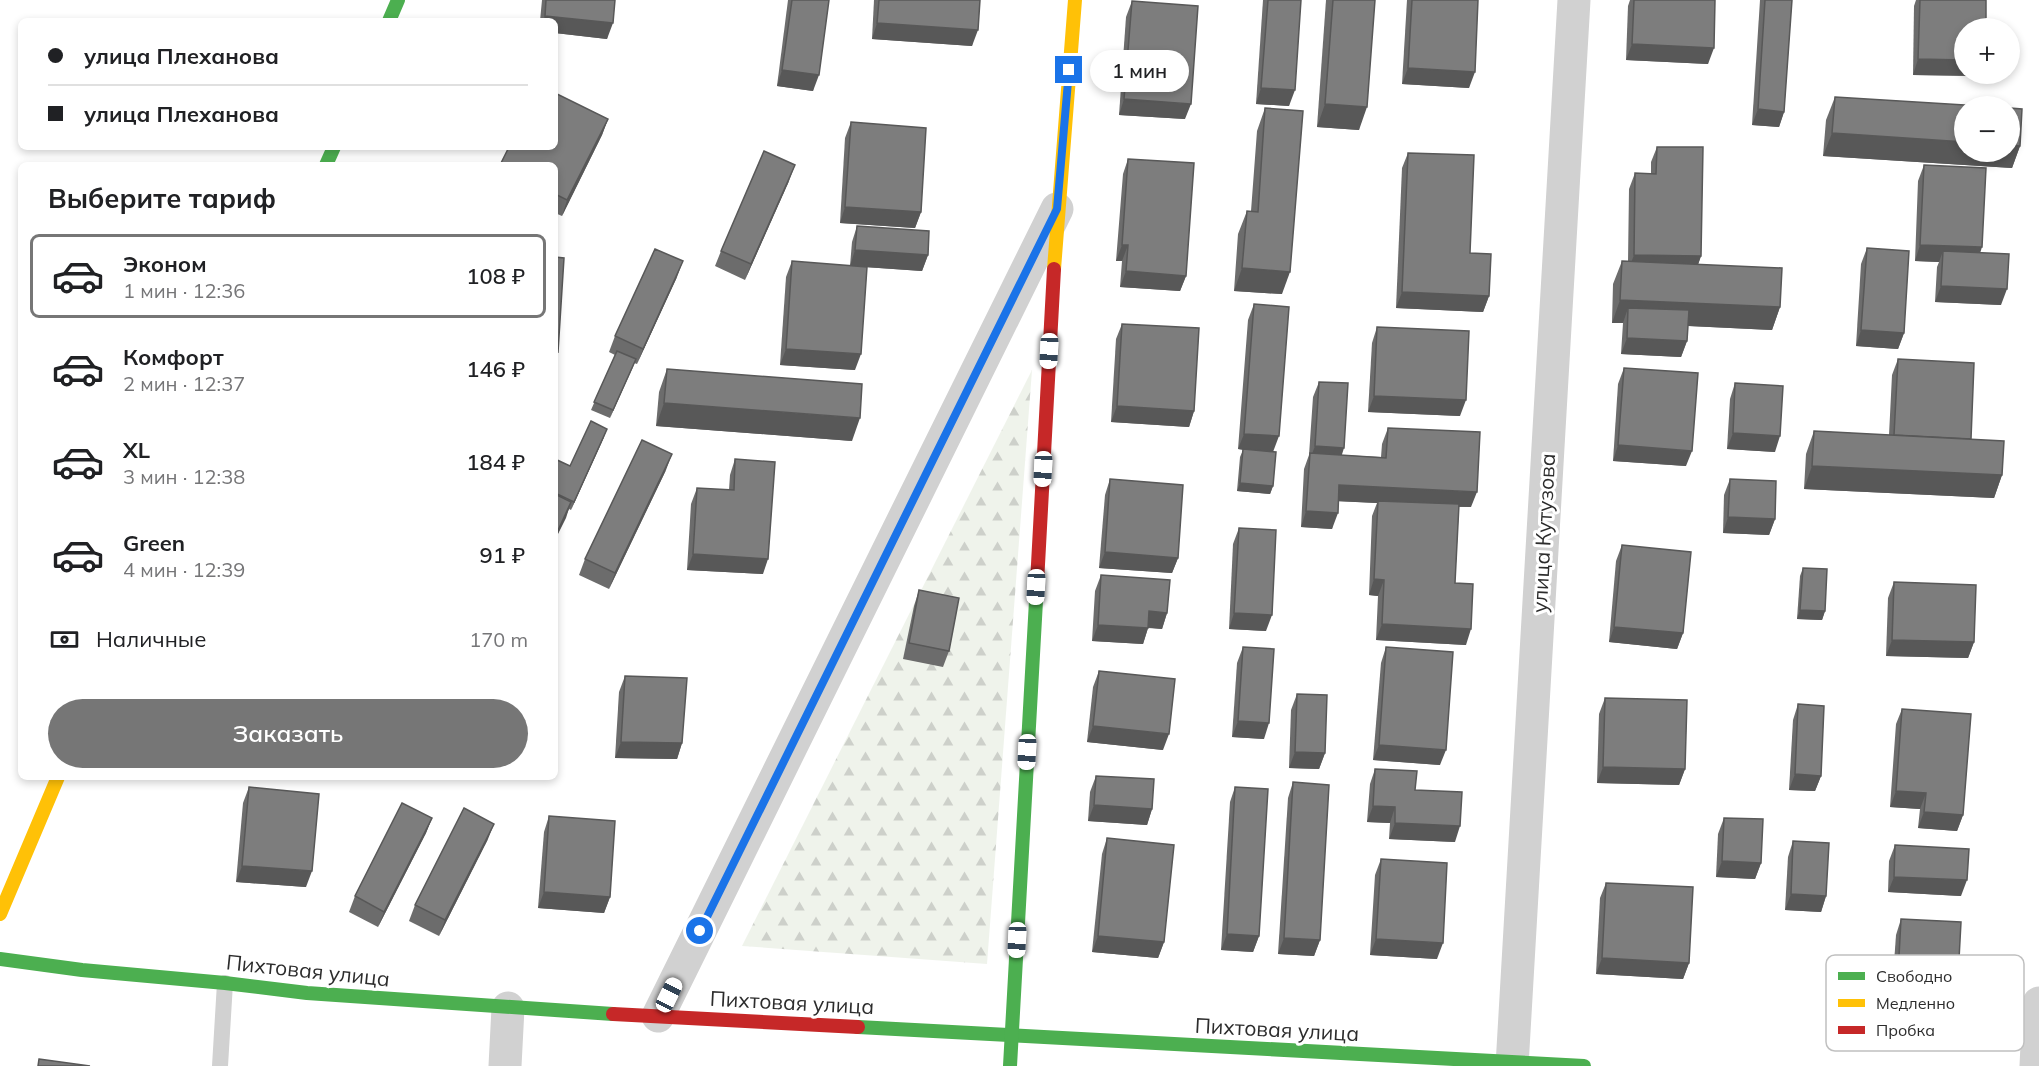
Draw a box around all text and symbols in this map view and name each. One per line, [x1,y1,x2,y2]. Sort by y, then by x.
map controls [1954,18,2020,162]
button: + [1954,18,2020,84]
text: улица Плеханова [84,42,279,70]
callout: 1 мин [1090,49,1189,91]
route end [1055,56,1082,83]
text: 1 мин [1112,58,1167,83]
button: − [1954,96,2020,162]
text: улица Плеханова [84,100,279,128]
text: Выберите тариф [48,181,276,215]
icon: car [51,249,105,303]
text: Эконом [123,250,207,278]
text: 108 ₽ [466,262,525,290]
text: 1 мин · 12:36 [123,278,245,303]
car [1039,333,1059,369]
icon: car [51,342,105,396]
text: Комфорт [123,343,224,371]
text: 146 ₽ [466,355,525,383]
text: 2 мин · 12:37 [123,371,245,396]
icon: car [51,435,105,489]
text: XL [123,436,150,464]
text: 184 ₽ [466,448,525,476]
car [1033,451,1053,487]
street label: улица Кутузова [1526,453,1560,613]
text: 3 мин · 12:38 [123,464,245,489]
icon: car [51,528,105,582]
text: Green [123,529,185,557]
text: 91 ₽ [480,541,525,569]
text: 4 мин · 12:39 [123,557,245,582]
car [1026,569,1046,605]
icon: cash [48,623,81,656]
text: Наличные [96,625,206,653]
text: 170 m [469,627,528,652]
button: Заказать [48,699,528,768]
car [1017,734,1037,770]
route start [686,917,713,944]
car [1007,922,1027,958]
street label: Пихтовая улица [225,948,391,992]
legend [1826,955,2024,1051]
text: Свободно [1876,966,1952,986]
car [653,975,685,1015]
street label: Пихтовая улица [709,985,875,1019]
text: Медленно [1876,993,1955,1013]
street label: Пихтовая улица [1194,1012,1360,1046]
text: Пробка [1876,1020,1935,1040]

